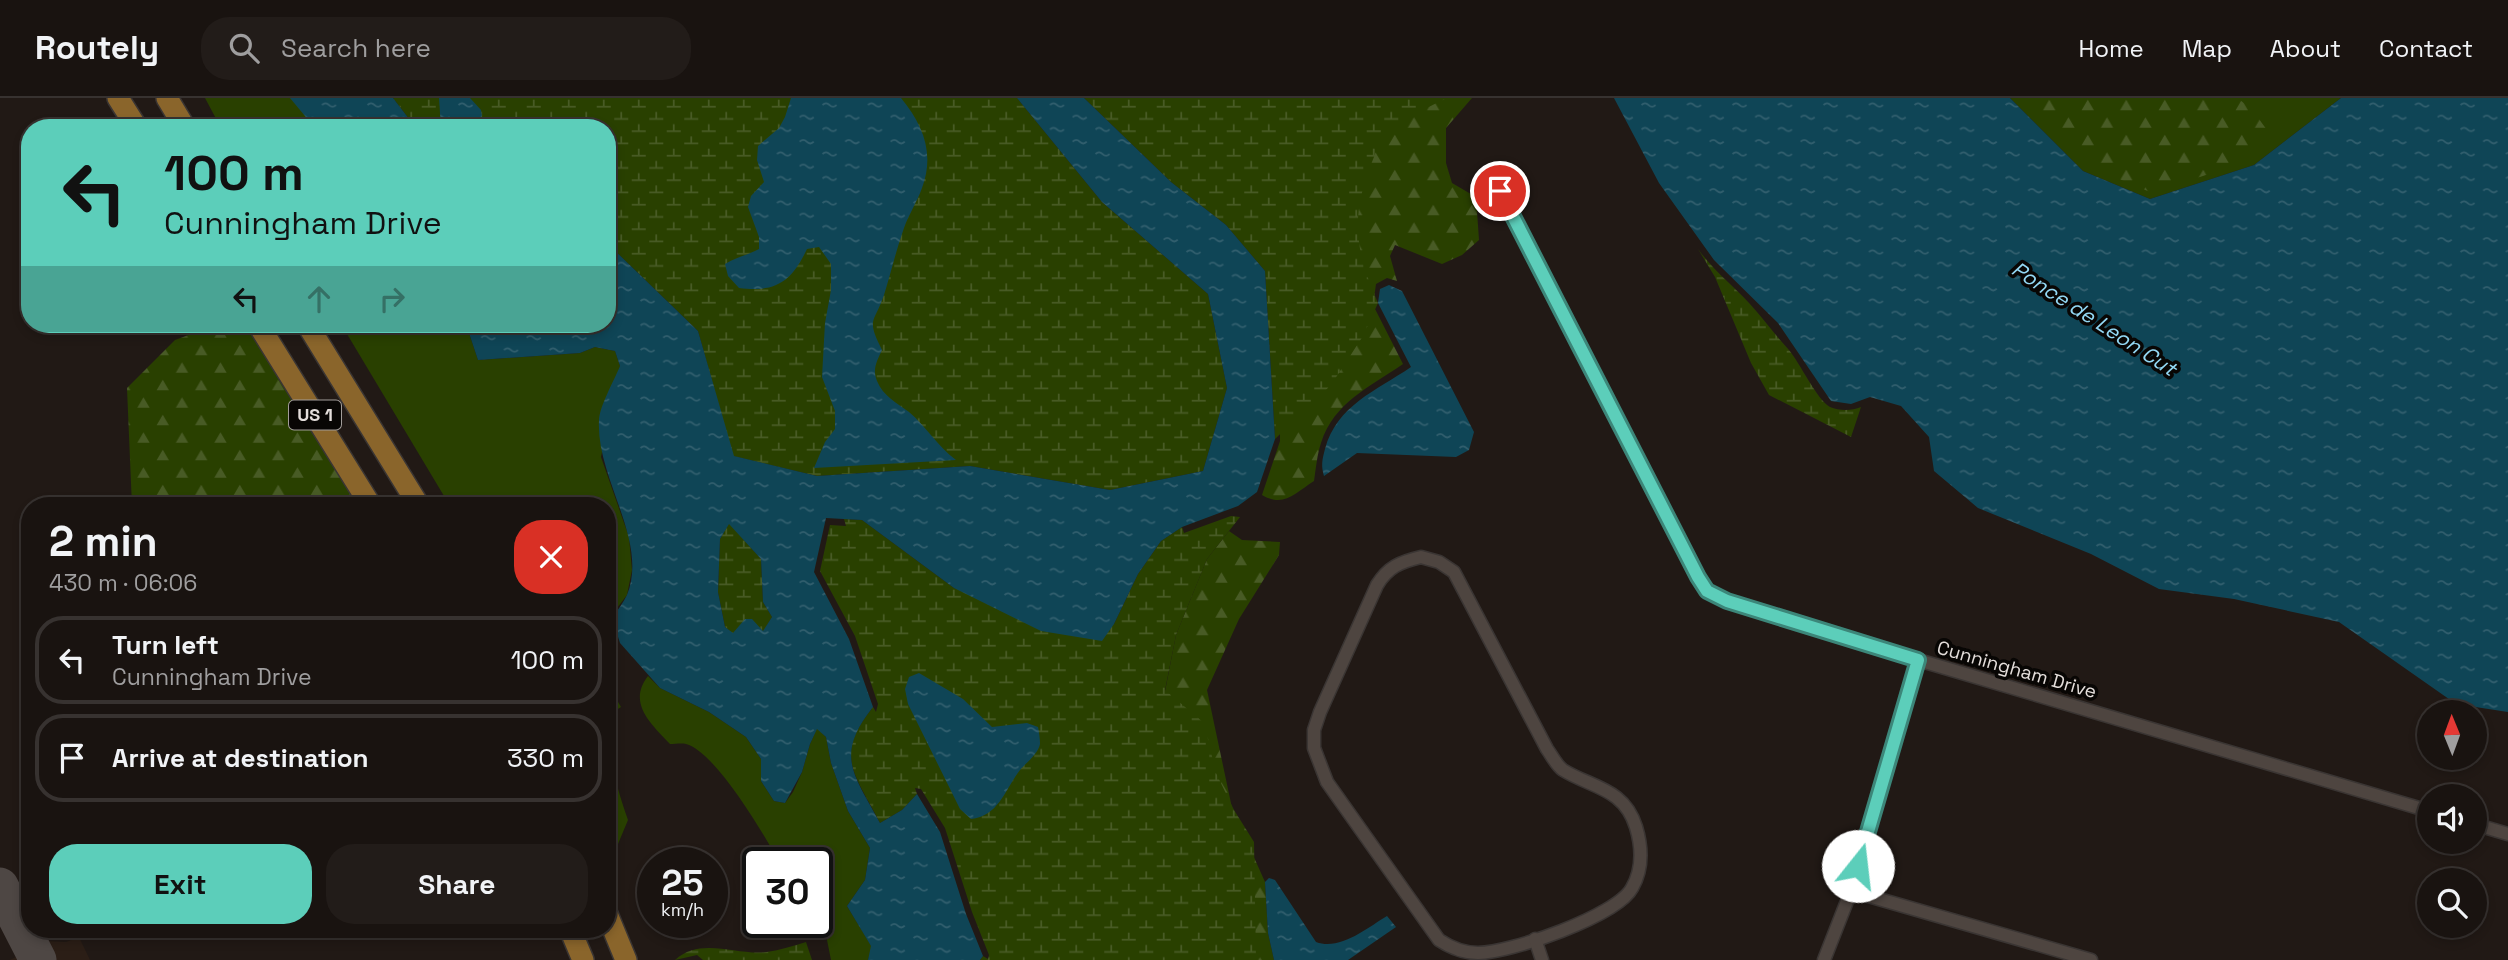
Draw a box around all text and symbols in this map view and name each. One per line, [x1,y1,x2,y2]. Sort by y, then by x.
search box [201,17,691,80]
text: Routely [35,27,159,69]
icon: search [225,29,263,67]
text: Search here [281,31,431,65]
text: Home [2078,33,2144,64]
text: Map [2182,33,2232,64]
text: About [2270,33,2341,64]
text: Contact [2379,33,2473,64]
text: 100 m [164,142,304,204]
icon: left [49,147,140,238]
pin [1470,161,1530,221]
icon: arrive [1481,172,1519,210]
text: Cunningham Drive [164,203,442,243]
water label: Ponce de Leon Cut [2007,255,2184,383]
icon: left [227,280,265,318]
icon: ahead [300,280,338,318]
icon: right [373,280,411,318]
road number: US 1 [289,400,341,430]
text: 2 min [49,515,158,568]
button: close [514,520,588,594]
text: 430 m · 06:06 [49,568,197,598]
text: Turn left [112,628,219,662]
street label: Cunningham Drive [1934,635,2100,704]
icon: left [53,641,91,679]
text: 100 m [511,643,584,677]
text: Cunningham Drive [112,662,312,692]
north arrow [2417,700,2487,770]
map controls [2417,700,2487,938]
icon: arrive [53,739,91,777]
text: Arrive at destination [112,741,369,775]
text: 330 m [507,741,584,775]
button: sound [2417,784,2487,854]
position arrow [1821,829,1895,903]
button: Exit [49,844,312,924]
button: Share [326,844,588,924]
speed limit sign: 30 [742,847,833,938]
text: 25 [662,861,703,905]
button: search [2417,868,2487,938]
text: km/h [661,898,704,921]

